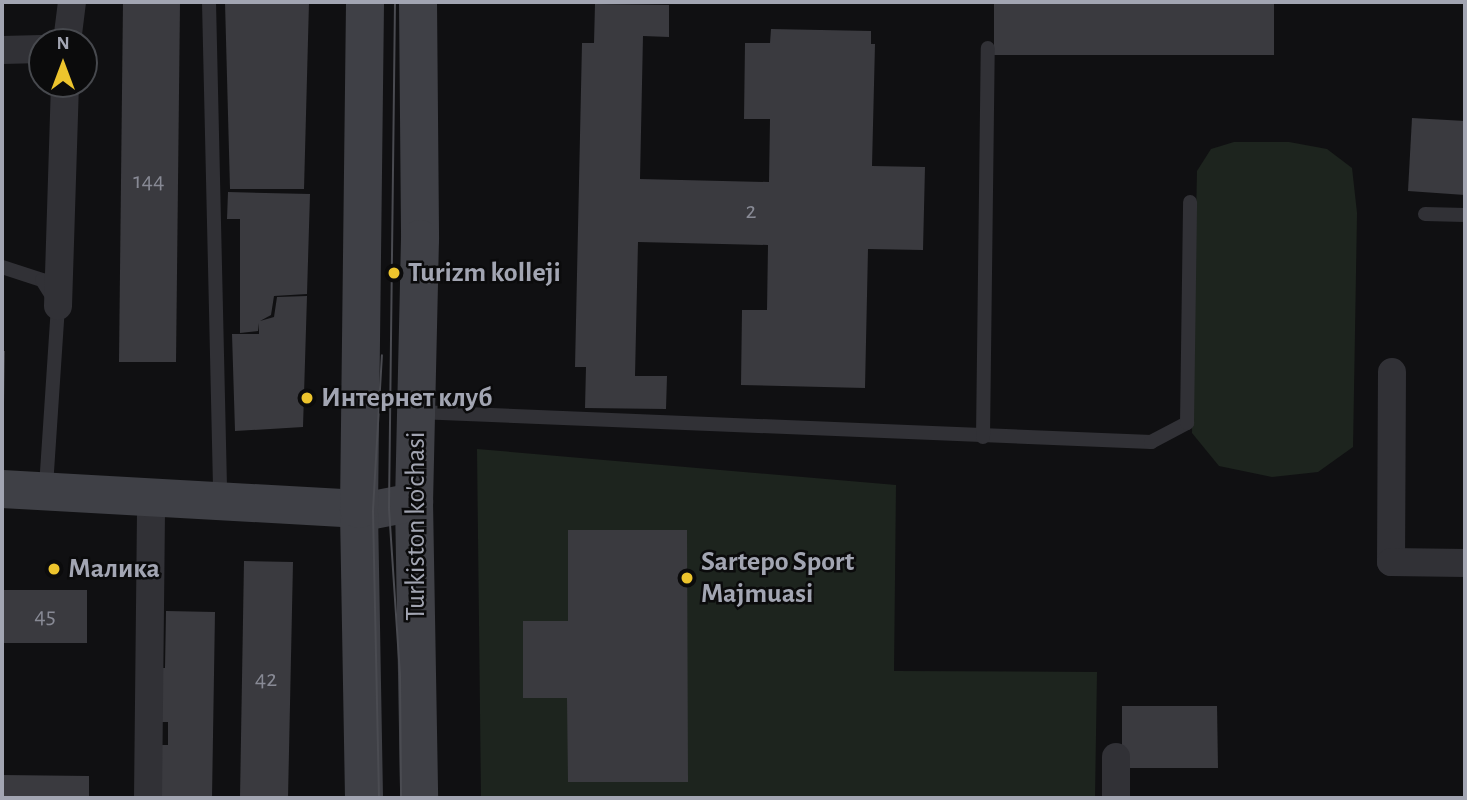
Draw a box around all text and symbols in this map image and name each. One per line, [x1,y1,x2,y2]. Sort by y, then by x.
north arrow [28,28,98,98]
text: N [56,34,70,53]
house number: 144 [133,168,165,196]
house number: 2 [746,198,756,226]
place label: Turizm kolleji [408,256,561,290]
marker: Turizm kolleji [386,265,402,281]
place label: Интернет клуб [321,381,492,415]
marker: Интернет клуб [299,390,315,406]
street label: Turkiston ko'chasi [399,431,433,621]
place label: Sartepo Sport Majmuasi [701,545,854,611]
place label: Малика [68,552,160,586]
marker: Малика [46,561,62,577]
marker: Sartepo Sport Majmuasi [679,570,695,586]
house number: 45 [34,603,56,631]
house number: 42 [255,666,277,694]

